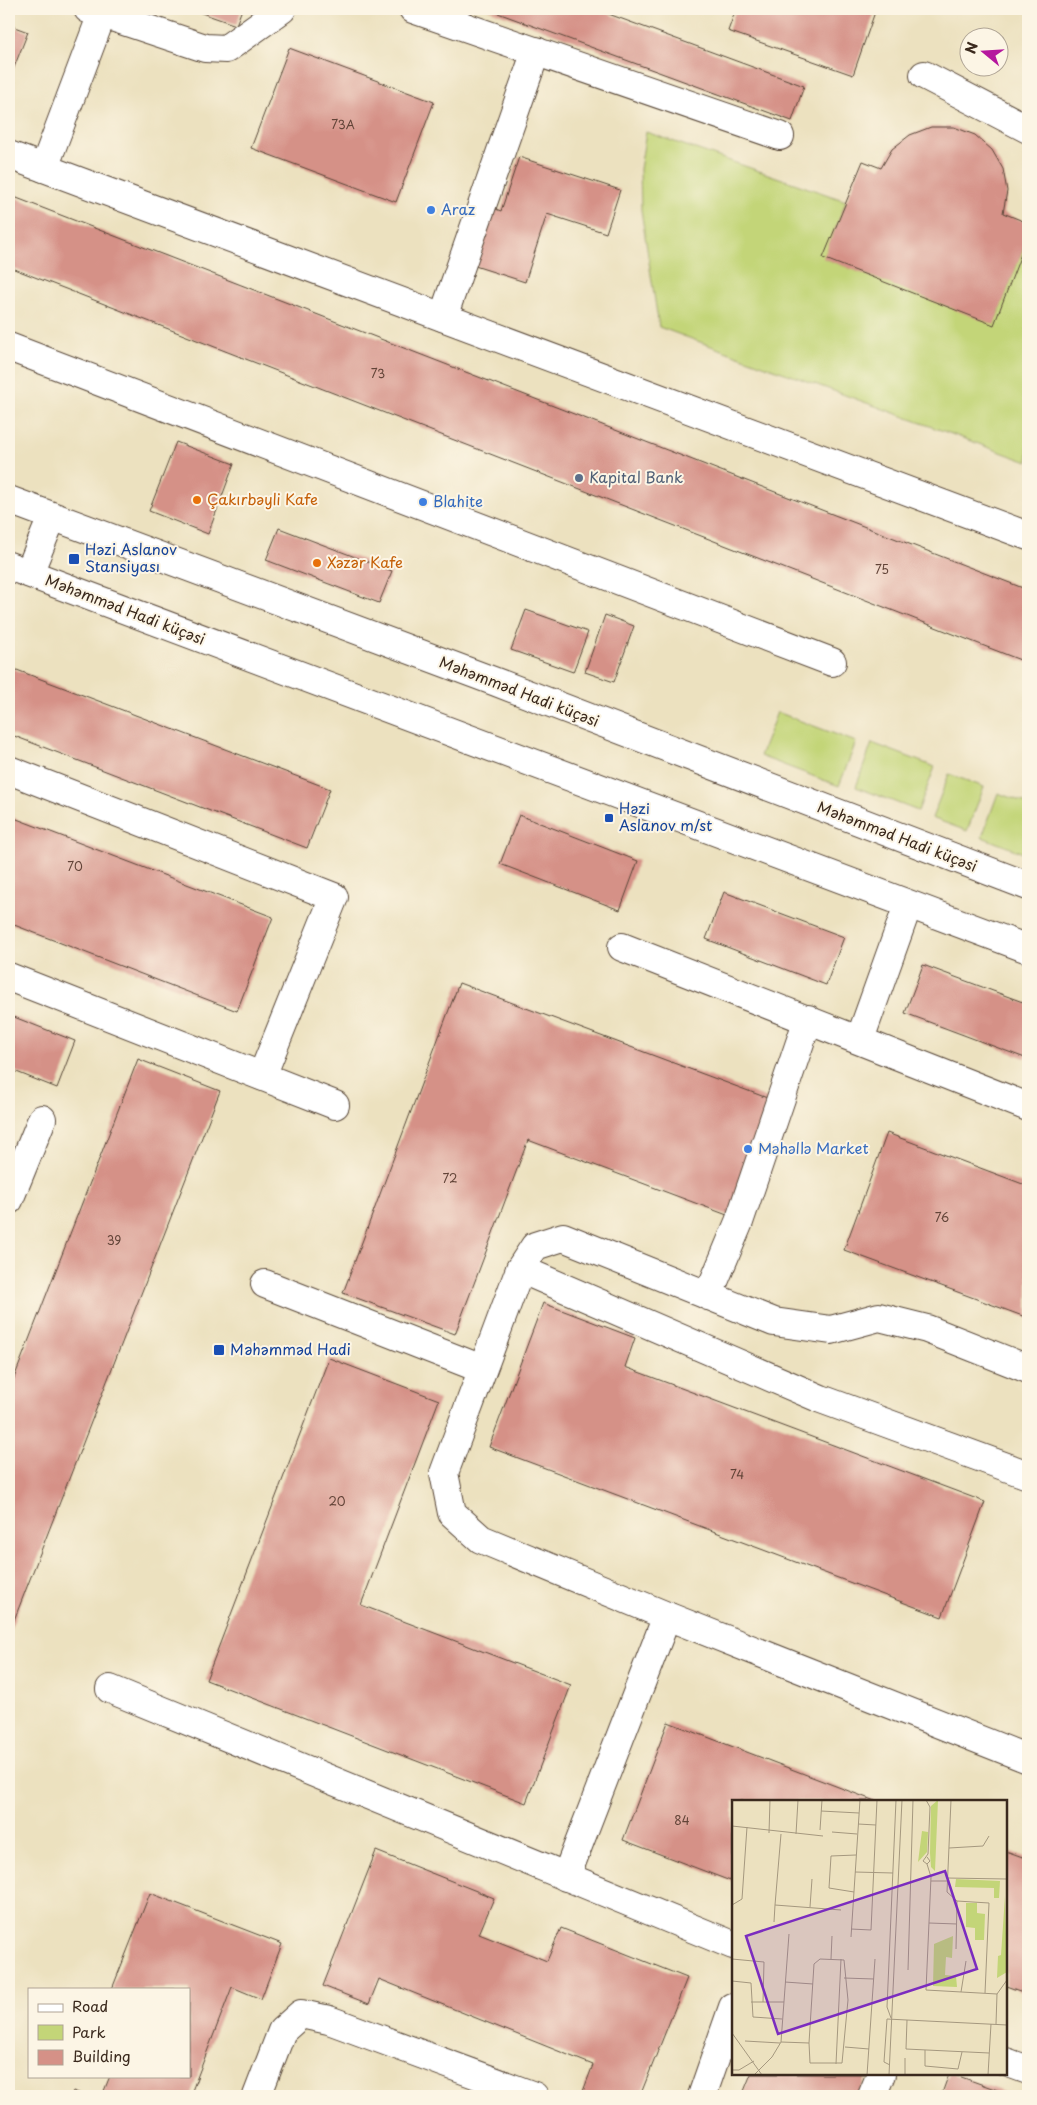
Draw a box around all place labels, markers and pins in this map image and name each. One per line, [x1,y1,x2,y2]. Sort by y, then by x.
place label: Araz [441,197,475,220]
marker: Araz [425,204,437,216]
place label: Kapital Bank [589,465,683,488]
marker: Kapital Bank [573,472,585,484]
place label: Çakırbəyli Kafe [207,487,318,510]
place label: Blahite [433,489,483,512]
marker: Çakırbəyli Kafe [191,494,203,506]
marker: Blahite [417,496,429,508]
place label: Həzi Aslanov Stansiyası [85,537,177,577]
place label: Xəzər Kafe [327,550,403,573]
marker: Həzi Aslanov Stansiyası [67,552,81,566]
marker: Xəzər Kafe [311,557,323,569]
place label: Həzi Aslanov m/st [619,796,712,836]
marker: Həzi Aslanov m/st [603,812,615,824]
place label: Mәhәllә Market [758,1136,869,1159]
marker: Mәhәllә Market [742,1143,754,1155]
place label: Məhəmməd Hadi [230,1337,351,1360]
marker: Məhəmməd Hadi [212,1343,226,1357]

